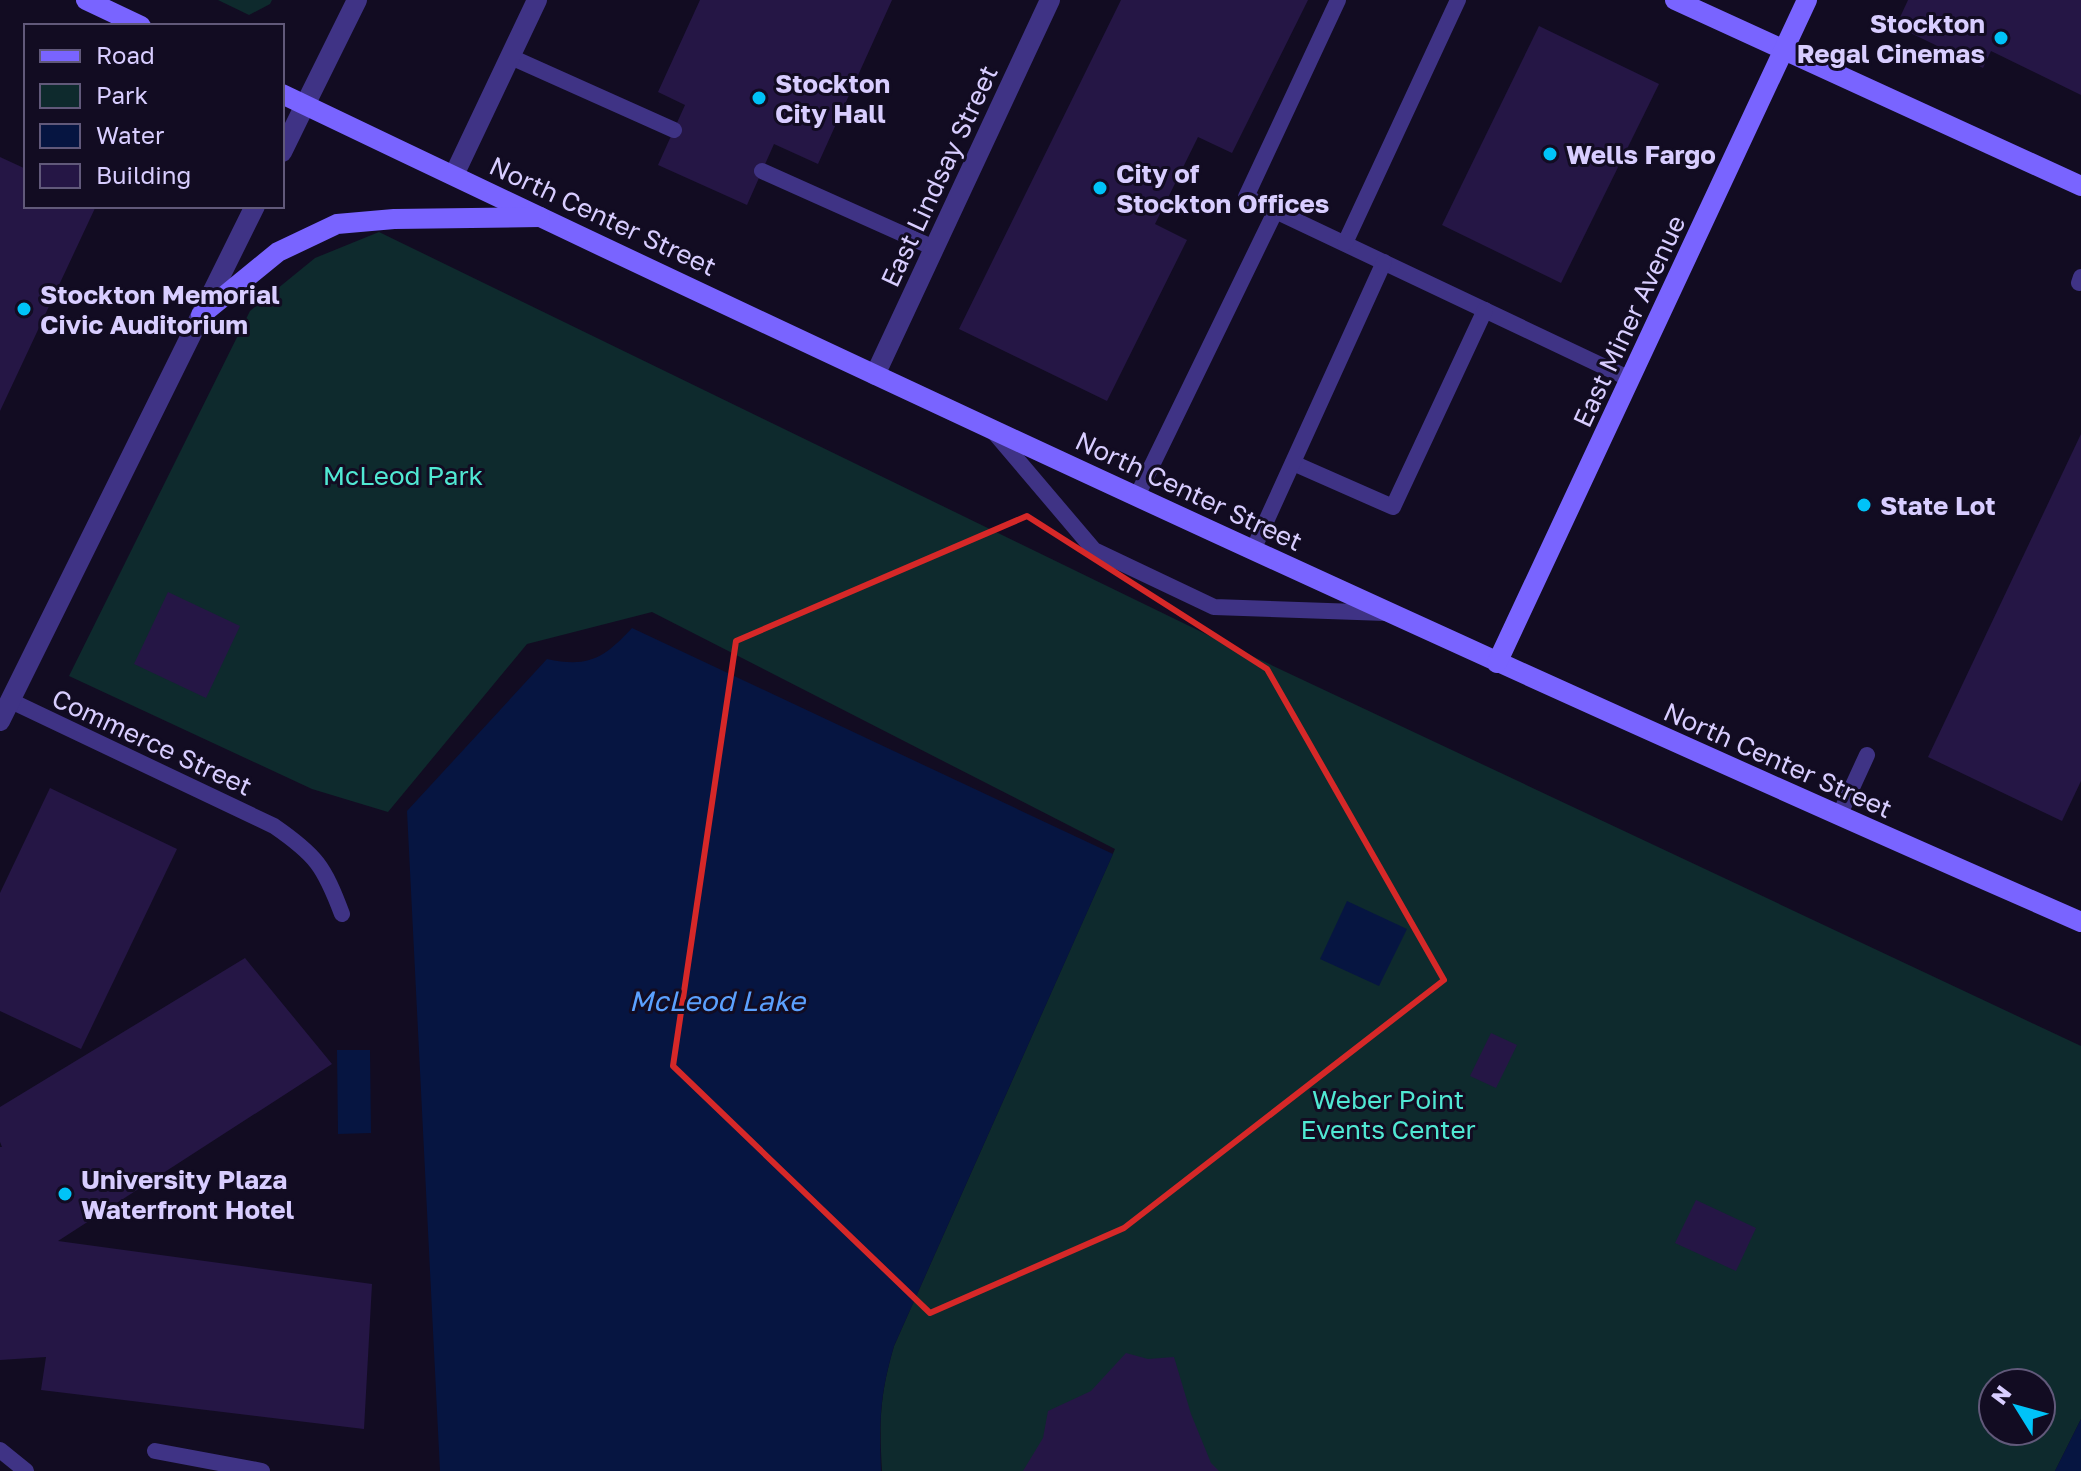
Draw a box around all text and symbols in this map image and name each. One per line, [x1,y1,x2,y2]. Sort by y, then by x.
place label: Stockton Regal Cinemas [1797,8,1985,69]
legend [24,24,284,208]
marker: Stockton Regal Cinemas [1992,29,2010,47]
text: Road [96,40,155,69]
street label: East Lindsay Street [874,60,1004,292]
place label: Stockton City Hall [775,68,890,129]
text: Park [96,80,148,109]
marker: Stockton City Hall [750,89,768,107]
text: Water [96,120,164,149]
place label: Wells Fargo [1566,139,1716,170]
marker: Wells Fargo [1541,145,1559,163]
street label: North Center Street [485,150,721,282]
place label: City of Stockton Offices [1116,158,1329,219]
text: Building [96,160,191,189]
marker: City of Stockton Offices [1091,179,1109,197]
street label: East Miner Avenue [1566,210,1692,432]
place label: Stockton Memorial Civic Auditorium [40,279,280,340]
marker: Stockton Memorial Civic Auditorium [15,300,33,318]
street label: North Center Street [1071,425,1307,557]
park label: McLeod Park [323,460,484,491]
place label: State Lot [1880,490,1996,521]
marker: State Lot [1855,496,1873,514]
street label: Commerce Street [47,682,257,802]
street label: North Center Street [1659,696,1897,824]
water label: McLeod Lake [629,984,807,1017]
park label: Weber Point Events Center [1300,1084,1476,1145]
place label: University Plaza Waterfront Hotel [81,1164,295,1225]
marker: University Plaza Waterfront Hotel [56,1185,74,1203]
north arrow [1977,1367,2057,1447]
text: N [1985,1380,2016,1409]

